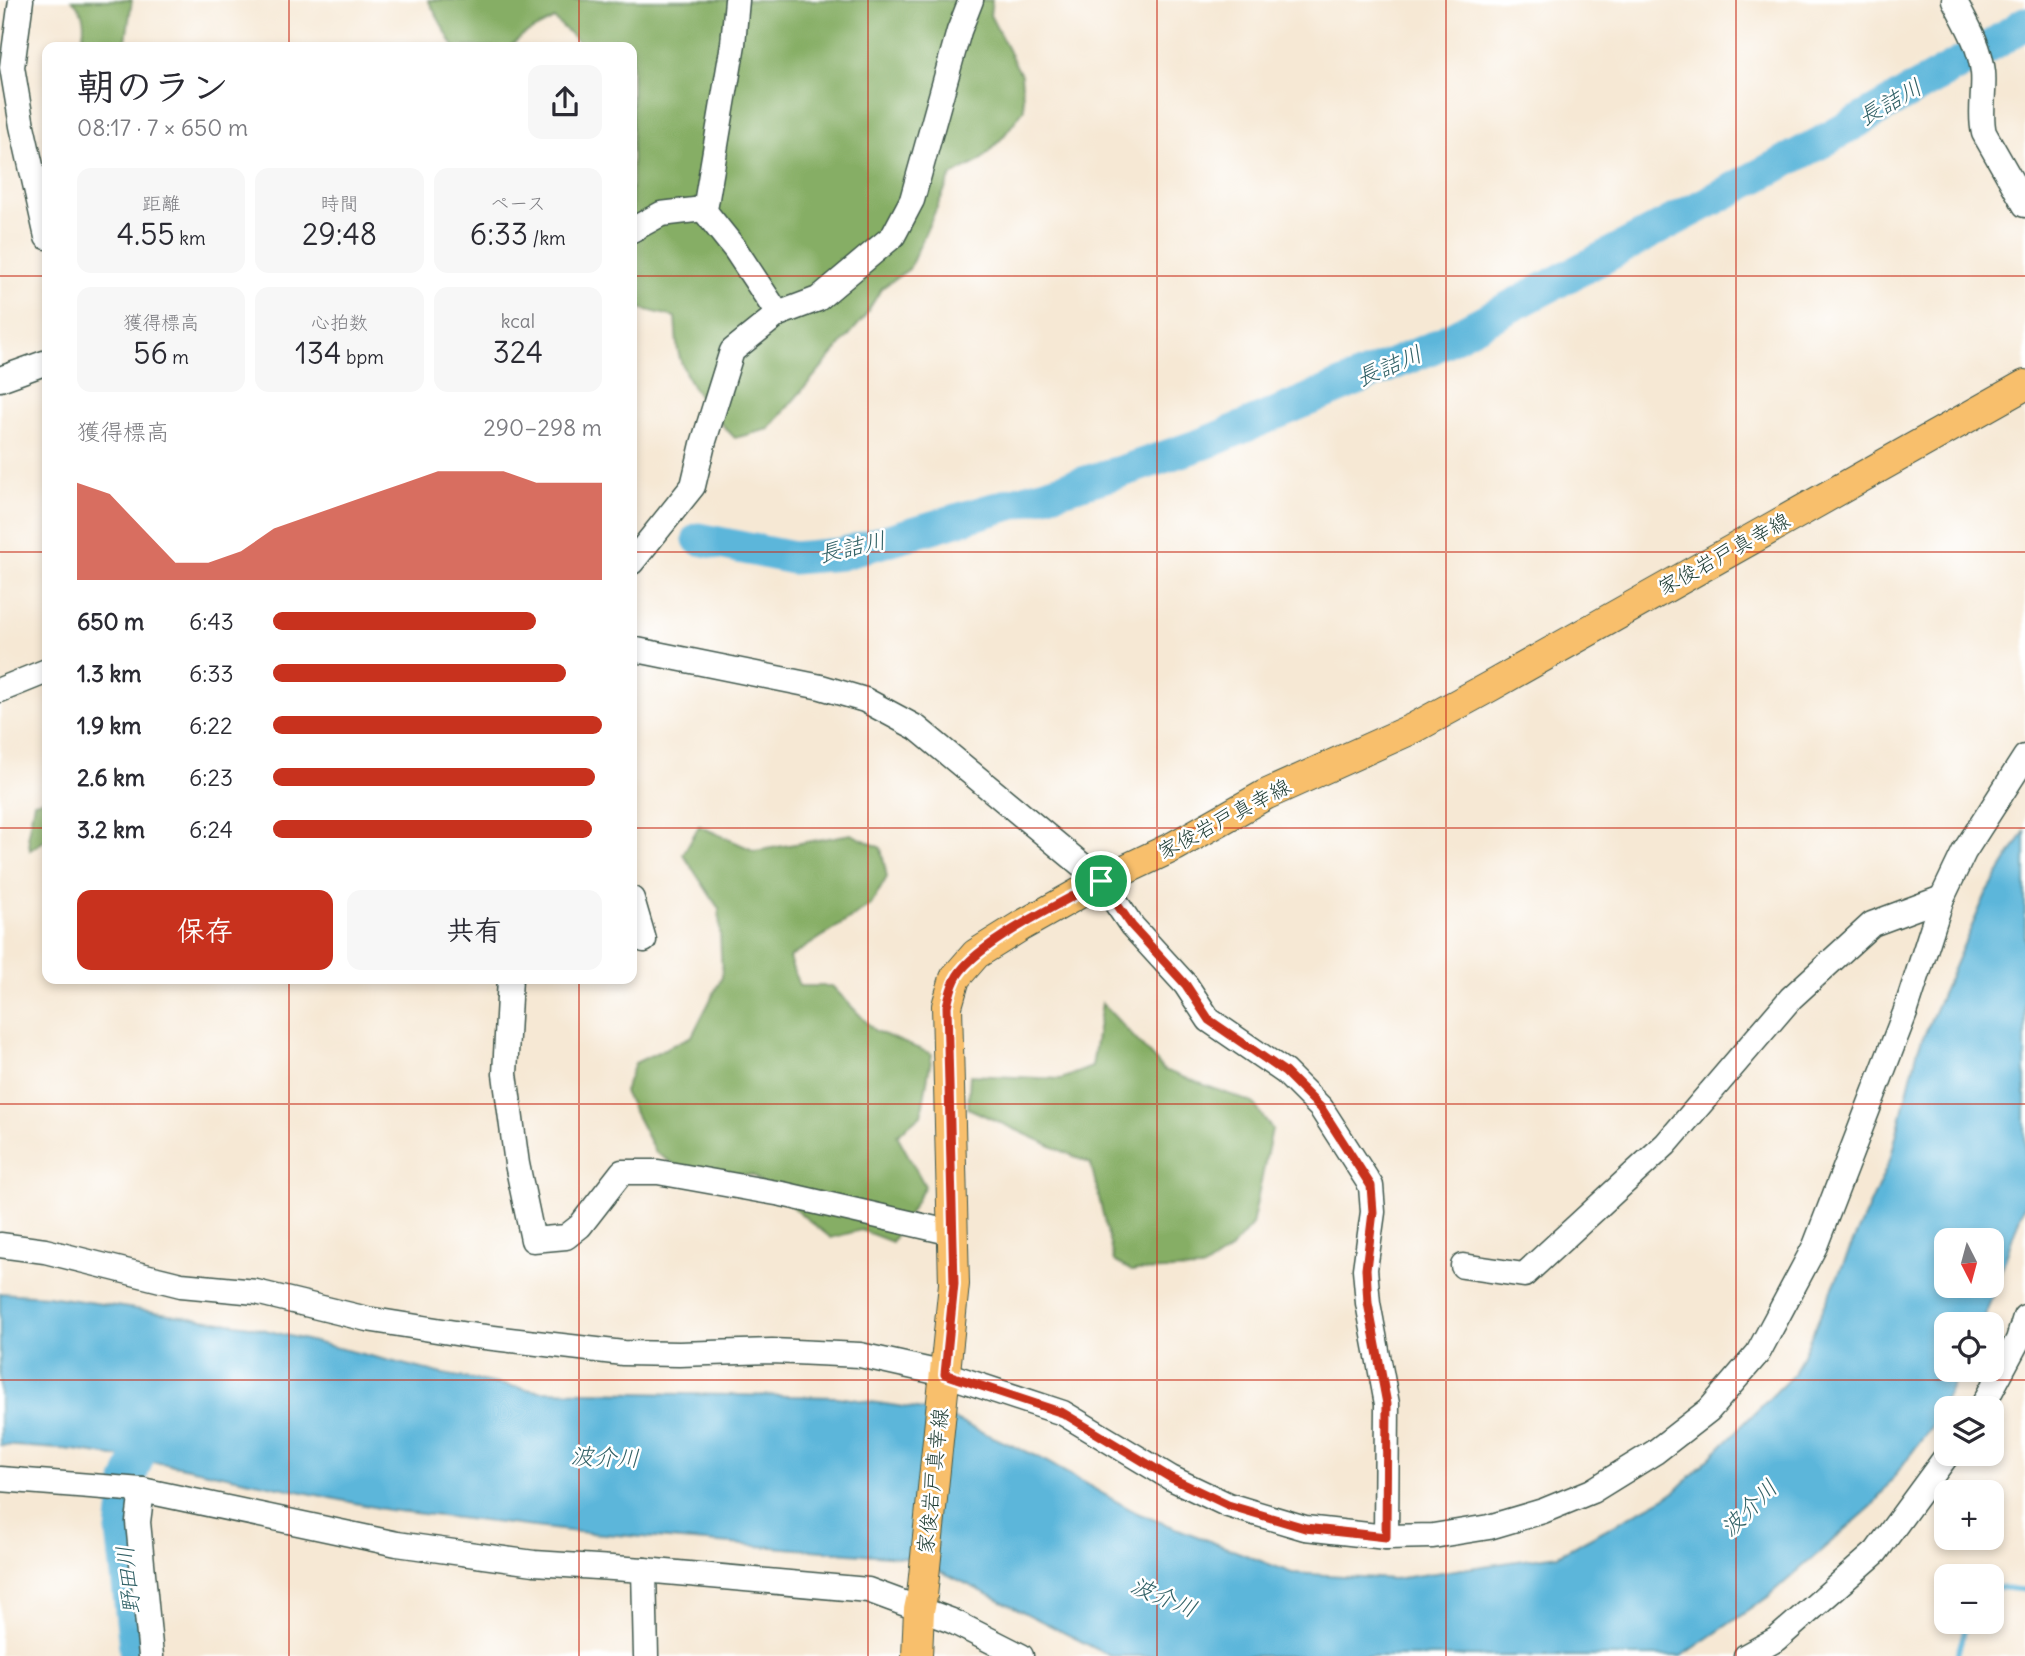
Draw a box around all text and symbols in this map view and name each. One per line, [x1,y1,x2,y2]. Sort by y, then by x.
text: 朝のラン [77,63,229,110]
button: share [528,65,602,139]
water label: 長詰川 [1853,72,1927,131]
text: 08:17 · 7 × 650 m [77,113,248,142]
text: 距離 [142,191,180,215]
text: 時間 [320,191,359,215]
text: ペース [490,191,546,215]
text: 4.55 [117,215,175,253]
text: 29:48 [302,215,377,253]
text: 6:33 [470,215,528,253]
text: km [175,226,206,250]
text: /km [528,226,566,250]
text: kcal [501,309,535,333]
text: 獲得標高 [123,310,199,334]
text: 心拍数 [311,310,368,334]
text: 324 [493,333,543,371]
text: 56 [133,334,168,372]
text: 134 [295,334,341,372]
water label: 長詰川 [1351,339,1426,392]
text: m [168,345,189,369]
text: bpm [341,345,384,369]
text: 290–298 m [483,413,602,442]
text: 獲得標高 [77,417,169,446]
street label: 家俊岩戸真幸線 [1653,506,1795,601]
water label: 長詰川 [815,525,889,568]
text: 650 m [77,607,144,636]
text: 6:43 [189,607,234,636]
text: 1.3 km [77,659,141,688]
text: 6:33 [189,659,234,688]
text: 1.9 km [77,711,142,740]
text: 6:22 [189,711,233,740]
text: 2.6 km [77,763,145,792]
text: 6:23 [189,763,233,792]
street label: 家俊岩戸真幸線 [1153,772,1295,865]
text: 3.2 km [77,815,145,844]
text: 6:24 [189,815,233,844]
pin [1071,851,1131,911]
icon: arrive [1082,862,1120,900]
button: 保存 [77,890,333,970]
button: 共有 [347,890,602,970]
north arrow [1934,1228,2004,1298]
map controls [1934,1228,2004,1634]
button: locate [1934,1312,2004,1382]
button: layers [1934,1396,2004,1466]
street label: 家俊岩戸真幸線 [911,1406,954,1555]
water label: 波介川 [570,1441,640,1472]
water label: 波介川 [1714,1473,1783,1542]
button: + [1934,1480,2004,1550]
water label: 野田川 [109,1544,146,1616]
button: − [1934,1564,2004,1634]
water label: 波介川 [1127,1570,1202,1623]

